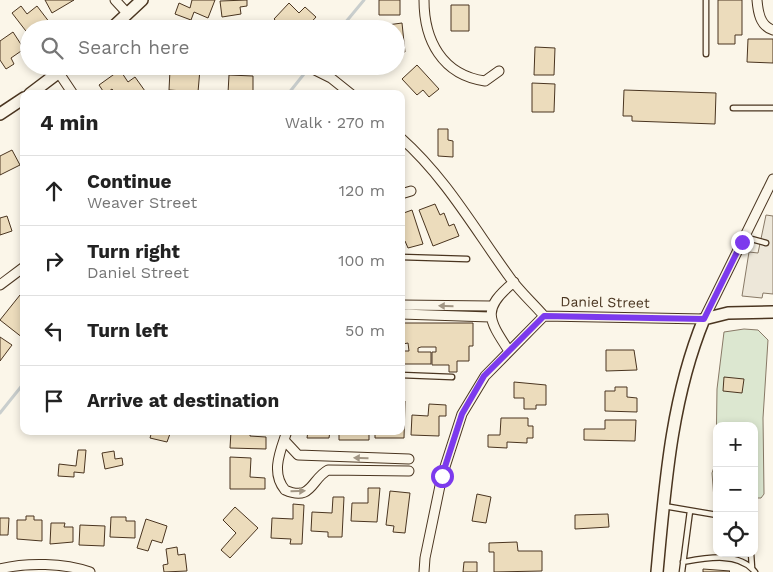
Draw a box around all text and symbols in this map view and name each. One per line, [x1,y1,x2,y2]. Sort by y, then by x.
search box [20,20,405,75]
icon: search [38,34,66,62]
text: Search here [78,36,189,59]
text: 4 min [40,110,98,135]
text: Walk · 270 m [285,113,385,132]
text: Continue [87,170,171,193]
icon: ahead [40,177,68,205]
text: 120 m [339,181,385,200]
text: Weaver Street [87,193,197,212]
route end [731,231,754,254]
text: Turn right [87,240,180,263]
icon: right [40,247,68,275]
text: 100 m [338,251,385,270]
text: Daniel Street [87,263,189,282]
street label: Daniel Street [560,293,650,311]
one-way arrow [438,301,454,309]
icon: left [40,317,68,345]
text: Turn left [87,319,168,342]
text: 50 m [345,321,385,340]
icon: arrive [40,387,68,415]
text: Arrive at destination [87,389,279,412]
map controls [713,422,758,557]
button: + [713,422,758,467]
one-way arrow [352,454,368,462]
route start [431,465,454,488]
button: − [713,467,758,512]
one-way arrow [290,487,306,495]
button: locate [713,512,758,557]

